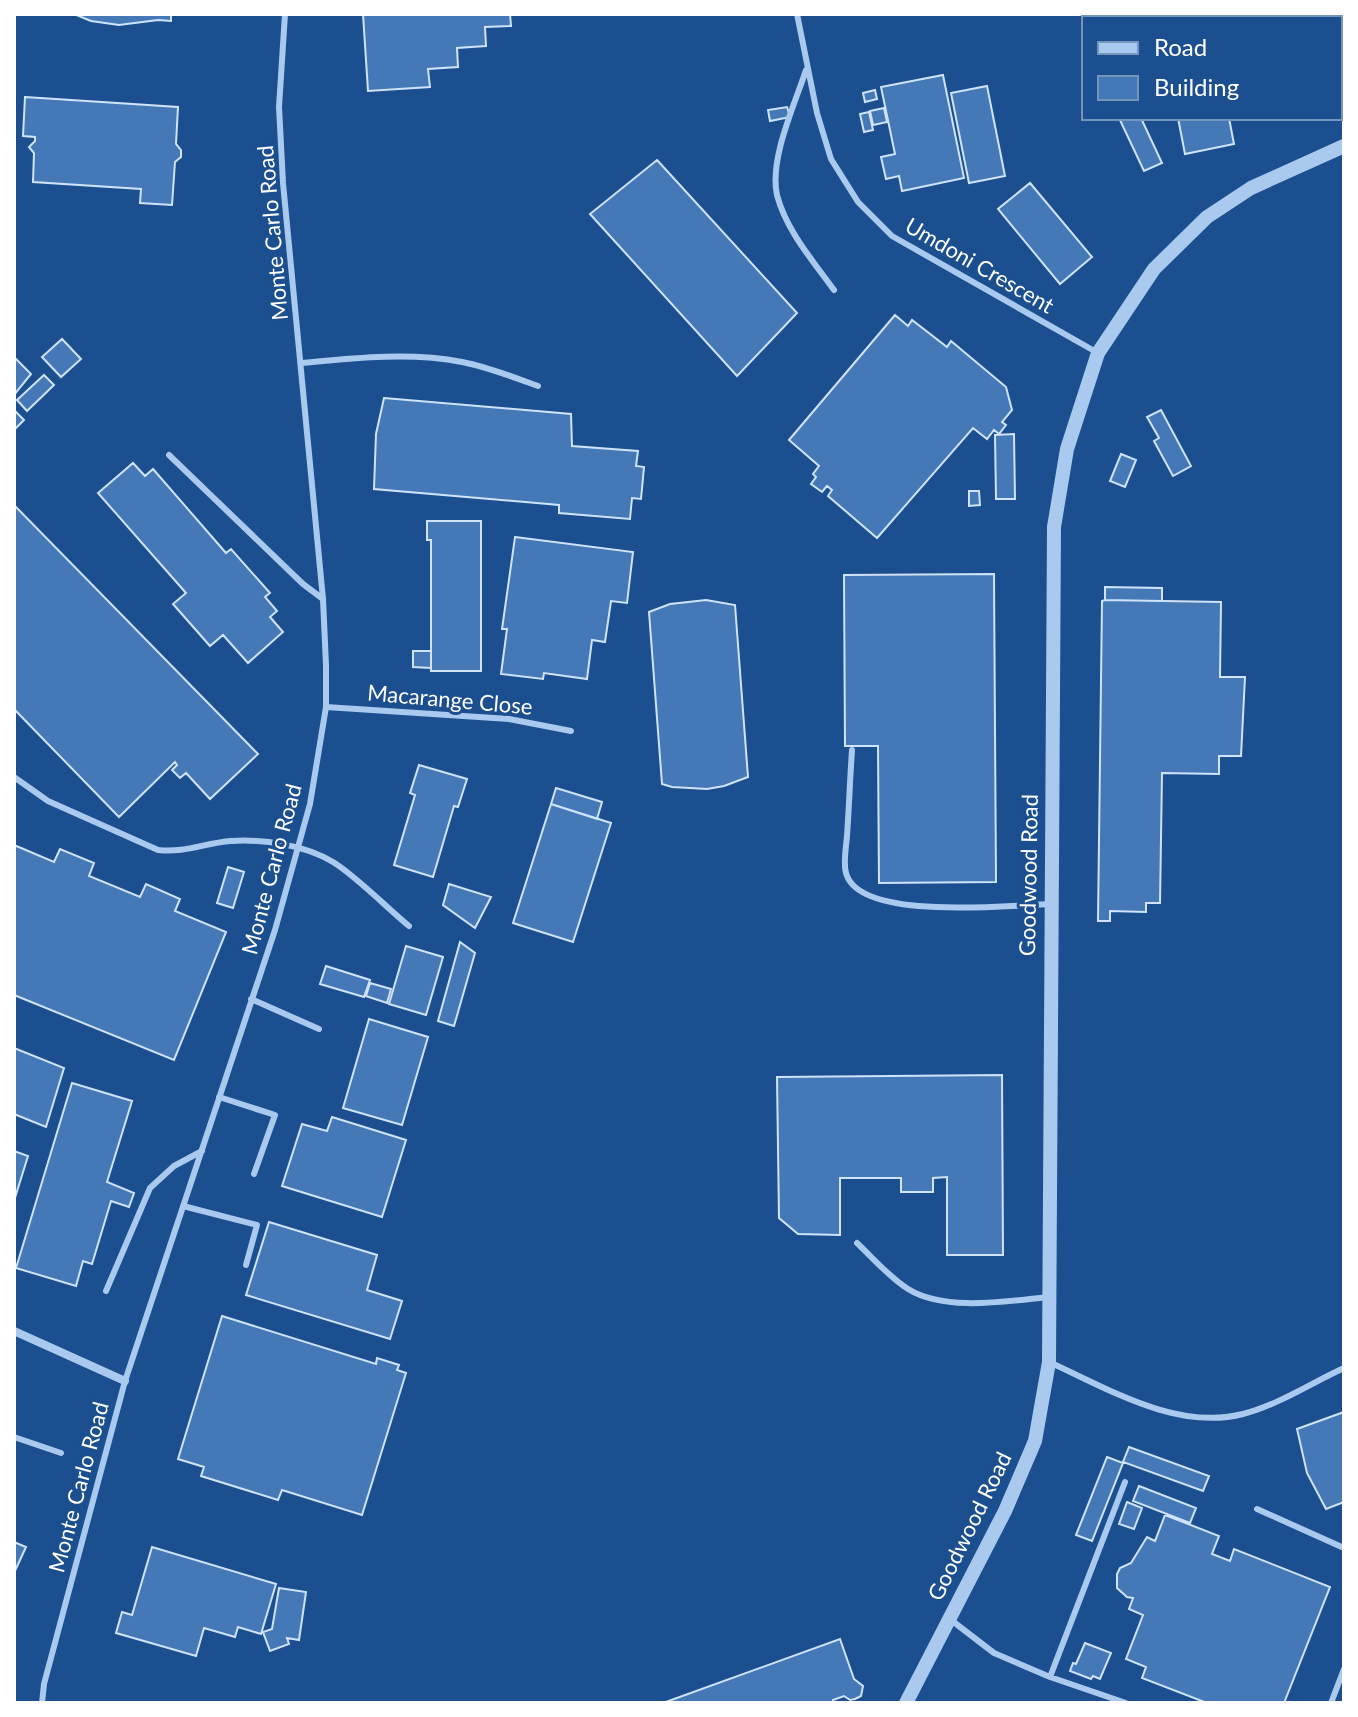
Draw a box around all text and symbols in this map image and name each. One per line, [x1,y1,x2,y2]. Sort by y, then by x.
legend [1082,16,1342,120]
text: Road [1154,32,1207,61]
text: Building [1154,72,1239,101]
street label: Monte Carlo Road [251,144,293,322]
street label: Umdoni Crescent [901,212,1059,319]
street label: Macarange Close [366,678,534,720]
street label: Monte Carlo Road [235,781,307,957]
street label: Goodwood Road [1013,794,1043,956]
street label: Monte Carlo Road [42,1399,114,1575]
street label: Goodwood Road [921,1447,1017,1605]

